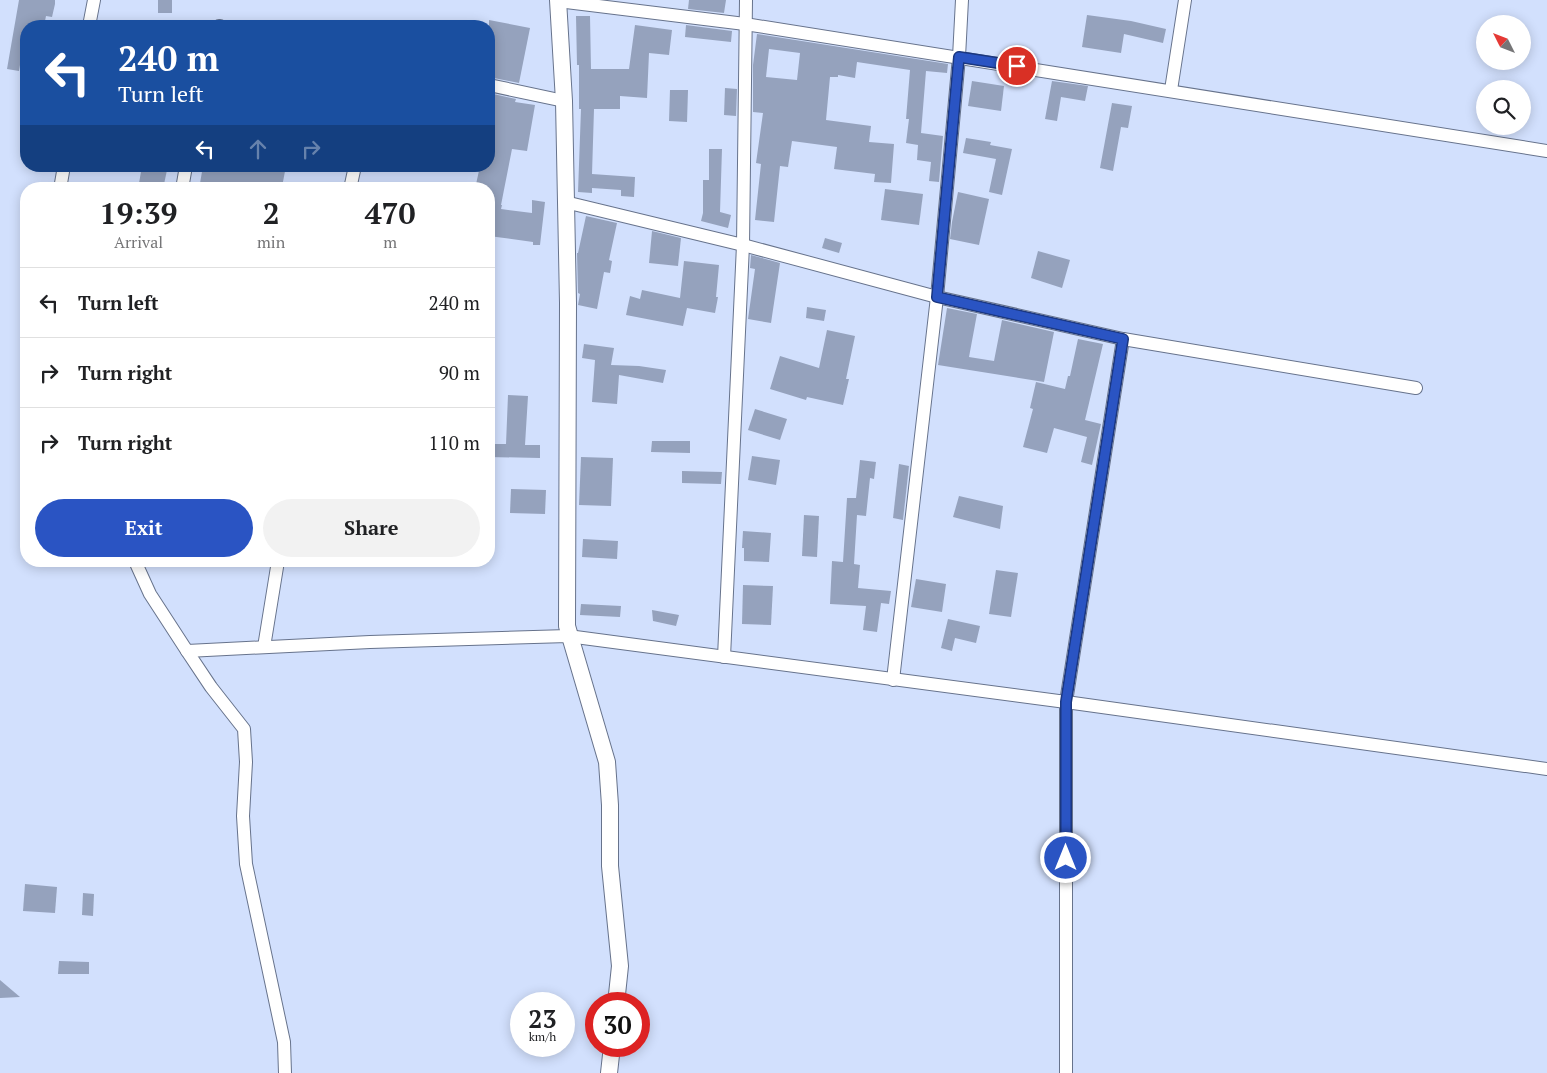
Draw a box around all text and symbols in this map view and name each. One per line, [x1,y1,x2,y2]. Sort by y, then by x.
north arrow [1476,15,1531,70]
map controls [1476,15,1531,135]
text: 240 m [118,35,219,81]
icon: left [35,40,100,105]
pin [996,45,1038,87]
icon: arrive [1003,52,1031,80]
text: Turn left [118,79,204,108]
button: search [1476,80,1531,135]
icon: left [191,135,219,163]
icon: ahead [244,135,272,163]
icon: right [297,135,325,163]
text: 19:39 [99,193,178,233]
text: 2 [263,193,280,233]
text: 470 [365,193,416,233]
text: Arrival [114,231,163,253]
text: min [257,231,285,253]
text: m [383,231,397,253]
icon: left [35,289,63,317]
text: Turn left [78,290,159,315]
text: 240 m [429,290,480,315]
icon: right [35,359,63,387]
text: Turn right [78,360,172,385]
text: 90 m [439,360,480,385]
icon: right [35,429,63,457]
text: Turn right [78,430,172,455]
text: 110 m [429,430,480,455]
button: Exit [35,499,253,557]
button: Share [263,499,480,557]
position arrow [1039,831,1091,883]
speed limit sign: 30 [585,992,650,1057]
text: 23 [528,1002,557,1035]
text: km/h [529,1029,556,1044]

